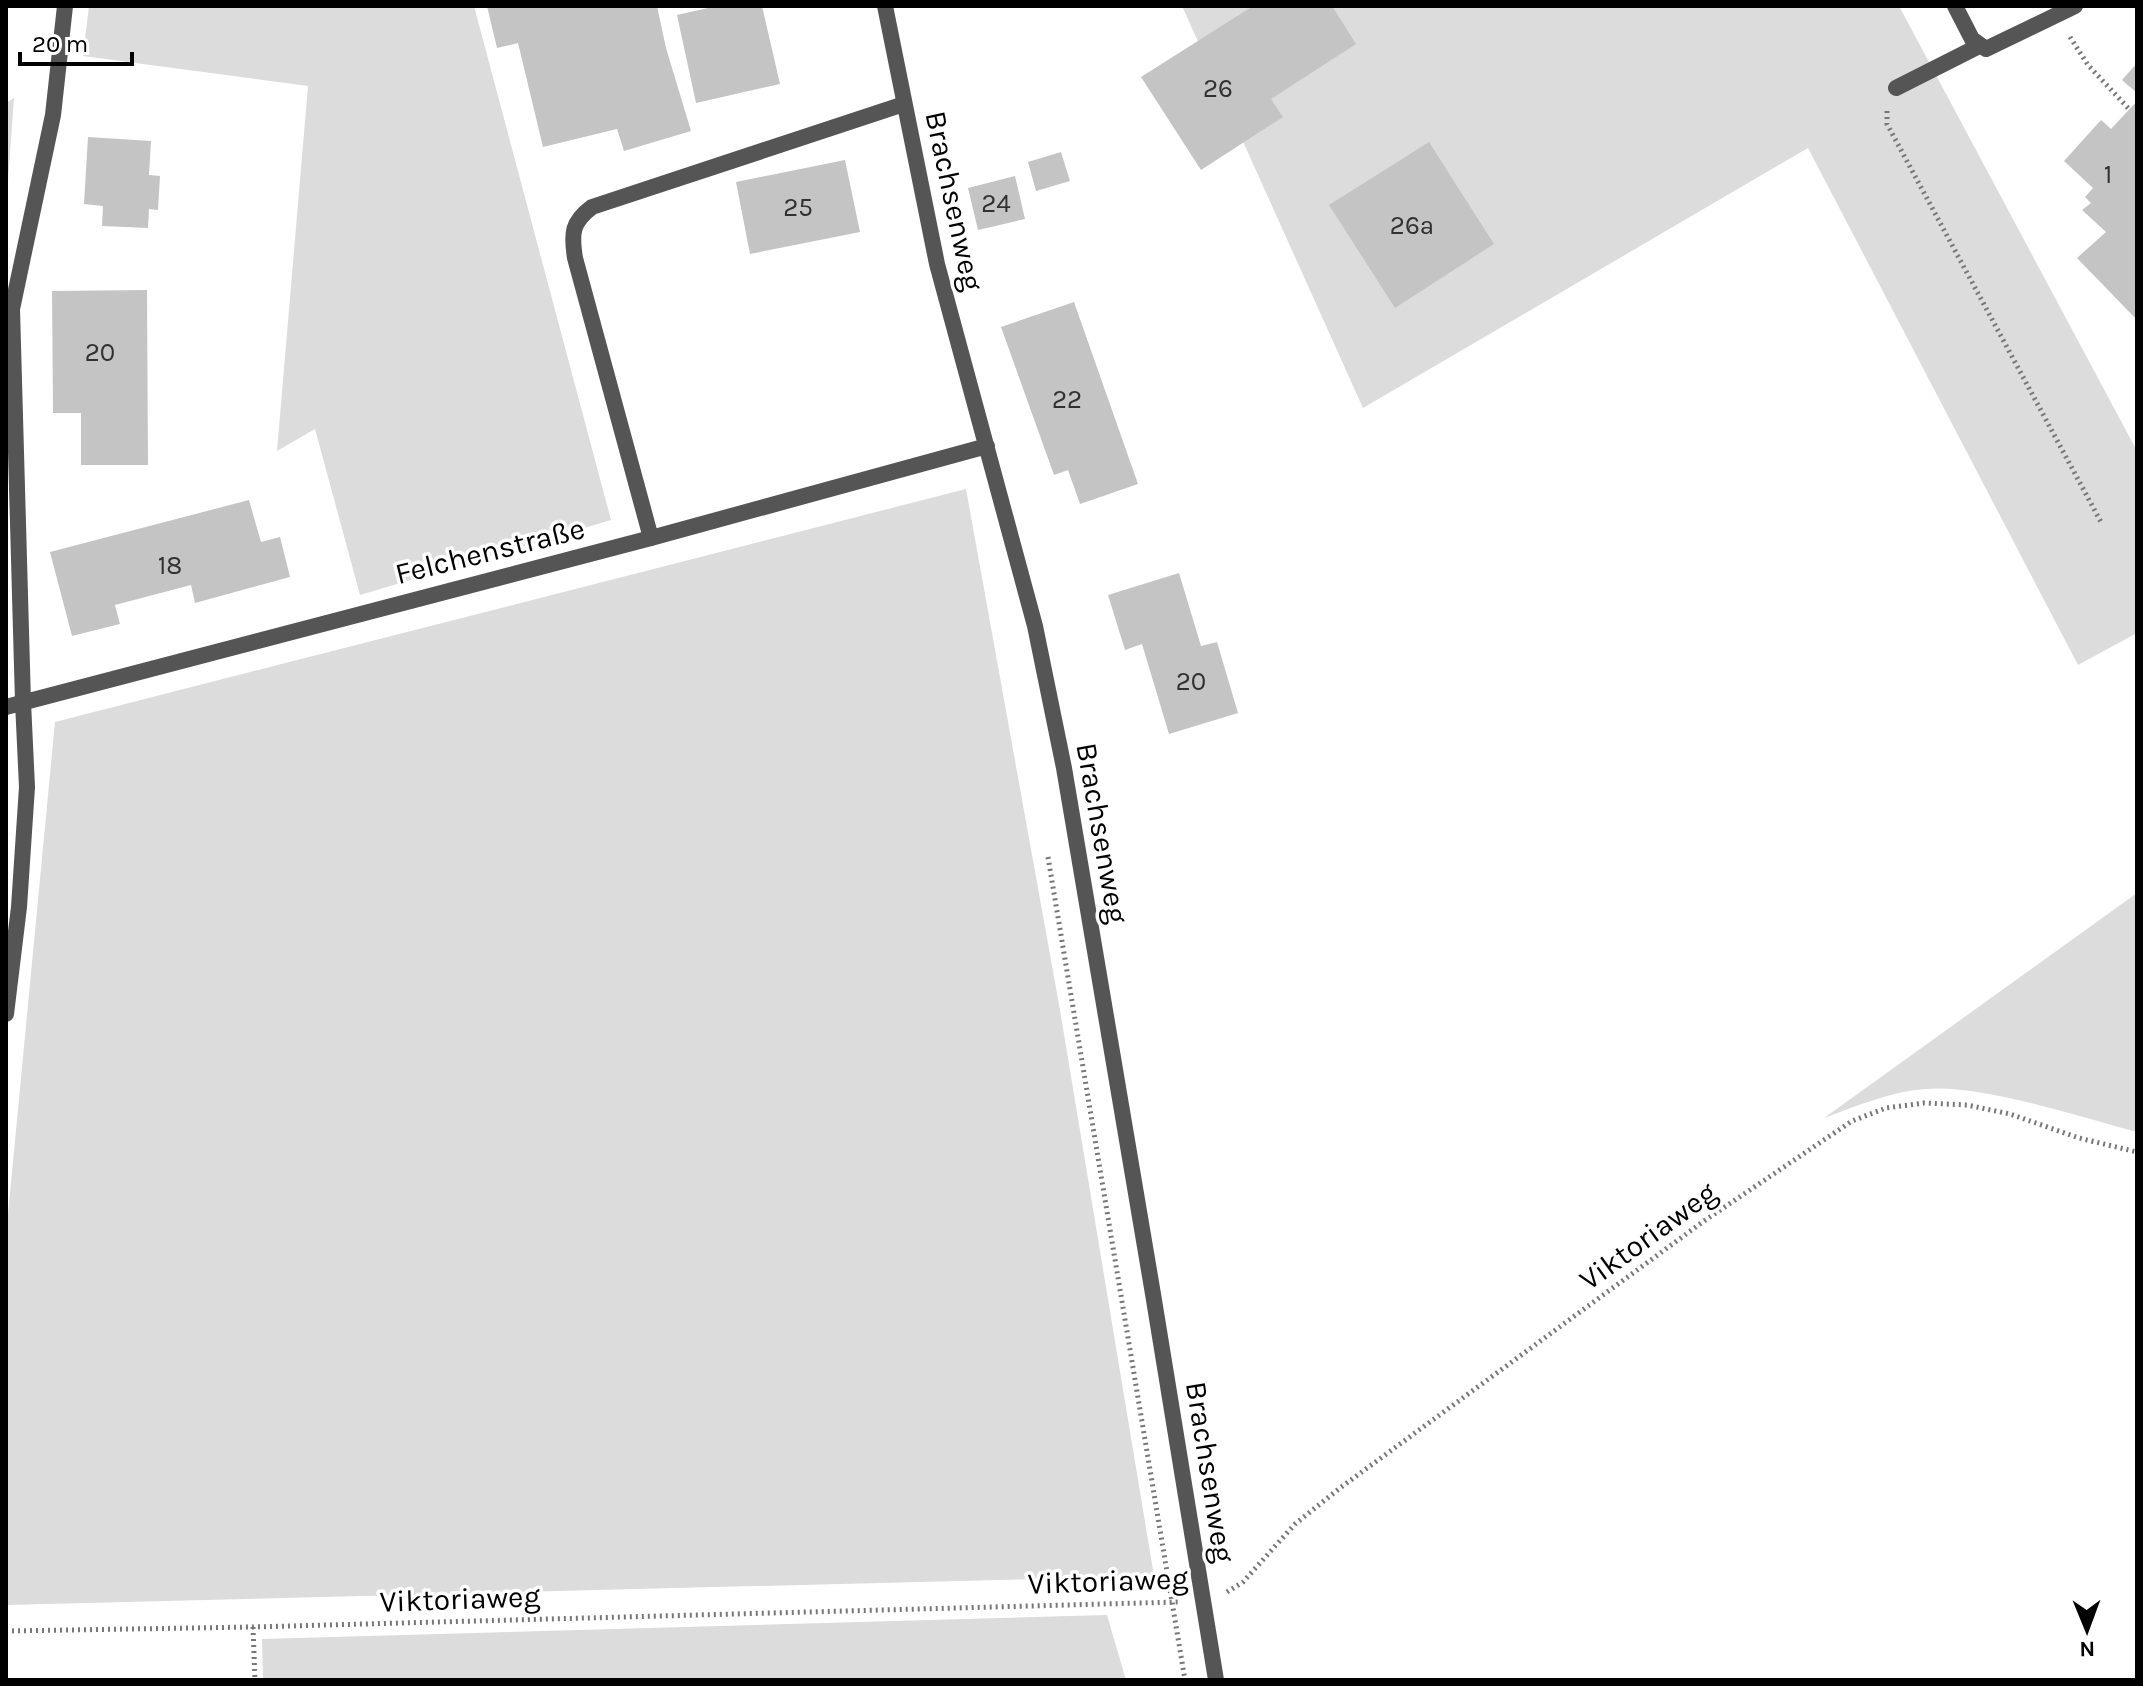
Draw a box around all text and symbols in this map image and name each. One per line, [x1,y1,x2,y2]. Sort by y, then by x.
scale bar [20,16,132,66]
text: 20 m [32,30,88,58]
house number: 26 [1203,73,1233,104]
street label: Brachsenweg [917,108,991,294]
house number: 1 [2104,159,2112,190]
house number: 24 [981,188,1011,219]
house number: 25 [783,192,813,223]
house number: 26a [1390,210,1434,241]
house number: 20 [85,337,115,368]
house number: 22 [1052,384,1082,415]
street label: Felchenstraße [392,510,588,592]
house number: 18 [158,550,182,581]
house number: 20 [1176,666,1206,697]
street label: Brachsenweg [1068,740,1136,926]
street label: Viktoriaweg [1572,1174,1724,1298]
street label: Brachsenweg [1178,1379,1242,1565]
street label: Viktoriaweg [1027,1560,1189,1602]
street label: Viktoriaweg [379,1578,541,1620]
north arrow [2047,1590,2127,1670]
text: N [2079,1636,2095,1662]

